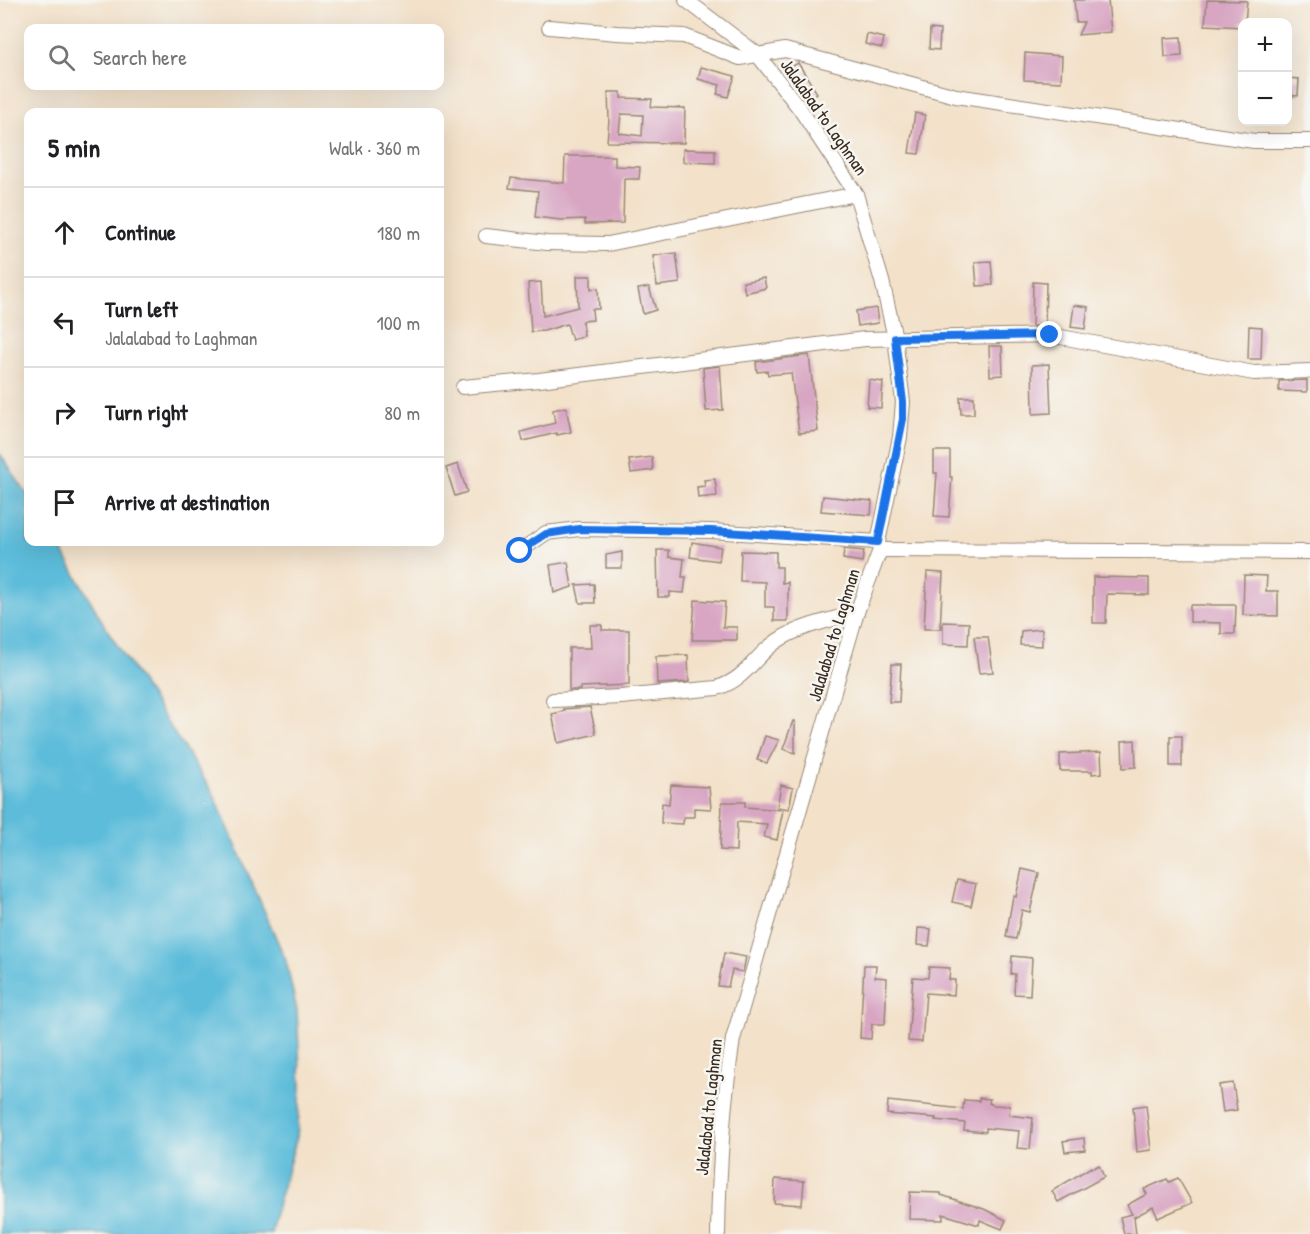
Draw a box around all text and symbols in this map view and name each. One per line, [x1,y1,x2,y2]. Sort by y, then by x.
map controls [1238,18,1292,126]
button: + [1238,18,1292,72]
search box [24,24,444,90]
icon: search [45,41,78,74]
text: Search here [93,42,187,72]
street label: Jalalabad to Laghman [775,53,874,180]
button: − [1238,72,1292,126]
text: 5 min [48,130,100,165]
text: Walk · 360 m [329,134,420,161]
icon: ahead [48,216,81,249]
text: Continue [105,217,176,247]
text: 180 m [377,219,420,246]
text: Turn left [105,294,178,324]
icon: left [48,306,81,339]
text: 100 m [377,309,420,336]
route end [1036,321,1062,347]
text: Jalalabad to Laghman [105,324,258,351]
icon: right [48,396,81,429]
text: Turn right [105,397,188,427]
text: 80 m [384,399,420,426]
icon: arrive [48,486,81,519]
text: Arrive at destination [105,487,270,517]
route start [506,537,532,563]
street label: Jalalabad to Laghman [801,566,866,704]
street label: Jalalabad to Laghman [689,1037,728,1177]

